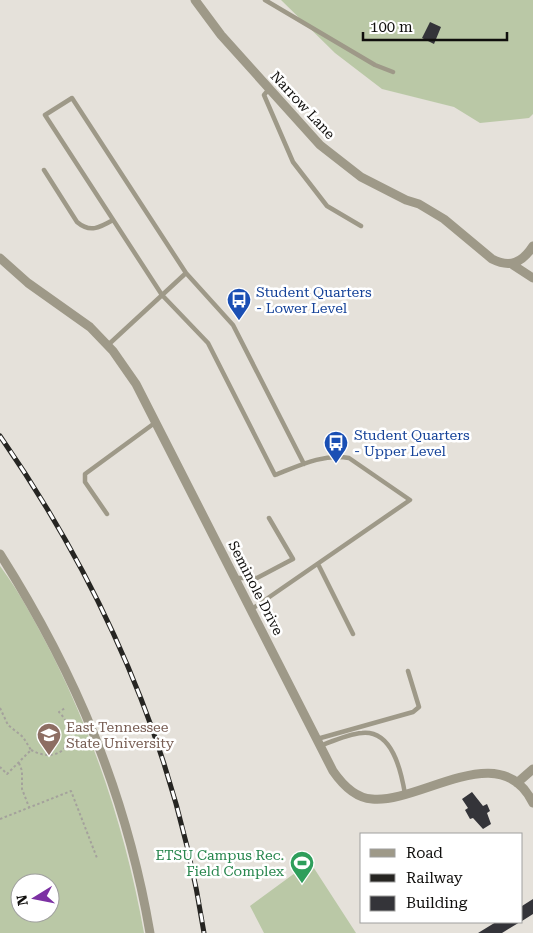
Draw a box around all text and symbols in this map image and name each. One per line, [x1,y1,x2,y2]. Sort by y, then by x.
scale bar [363,10,507,42]
text: 100 m [370,18,413,36]
street label: Narrow Lane [268,68,339,142]
place label: Student Quarters - Lower Level [256,284,372,316]
bus stop icon: Student Quarters - Lower Level [226,287,252,321]
place label: Student Quarters - Upper Level [354,427,470,459]
bus stop icon: Student Quarters - Upper Level [323,430,349,464]
street label: Seminole Drive [225,538,287,638]
place label: East Tennessee State University [66,719,175,751]
school or university icon: East Tennessee State University [36,722,62,756]
legend [360,833,523,923]
text: Road [406,844,443,862]
place label: ETSU Campus Rec. Field Complex [155,847,284,879]
sports icon: ETSU Campus Rec. Field Complex [289,850,315,884]
text: Railway [406,869,463,887]
north arrow [10,873,60,923]
text: N [13,893,31,907]
text: Building [406,894,468,912]

